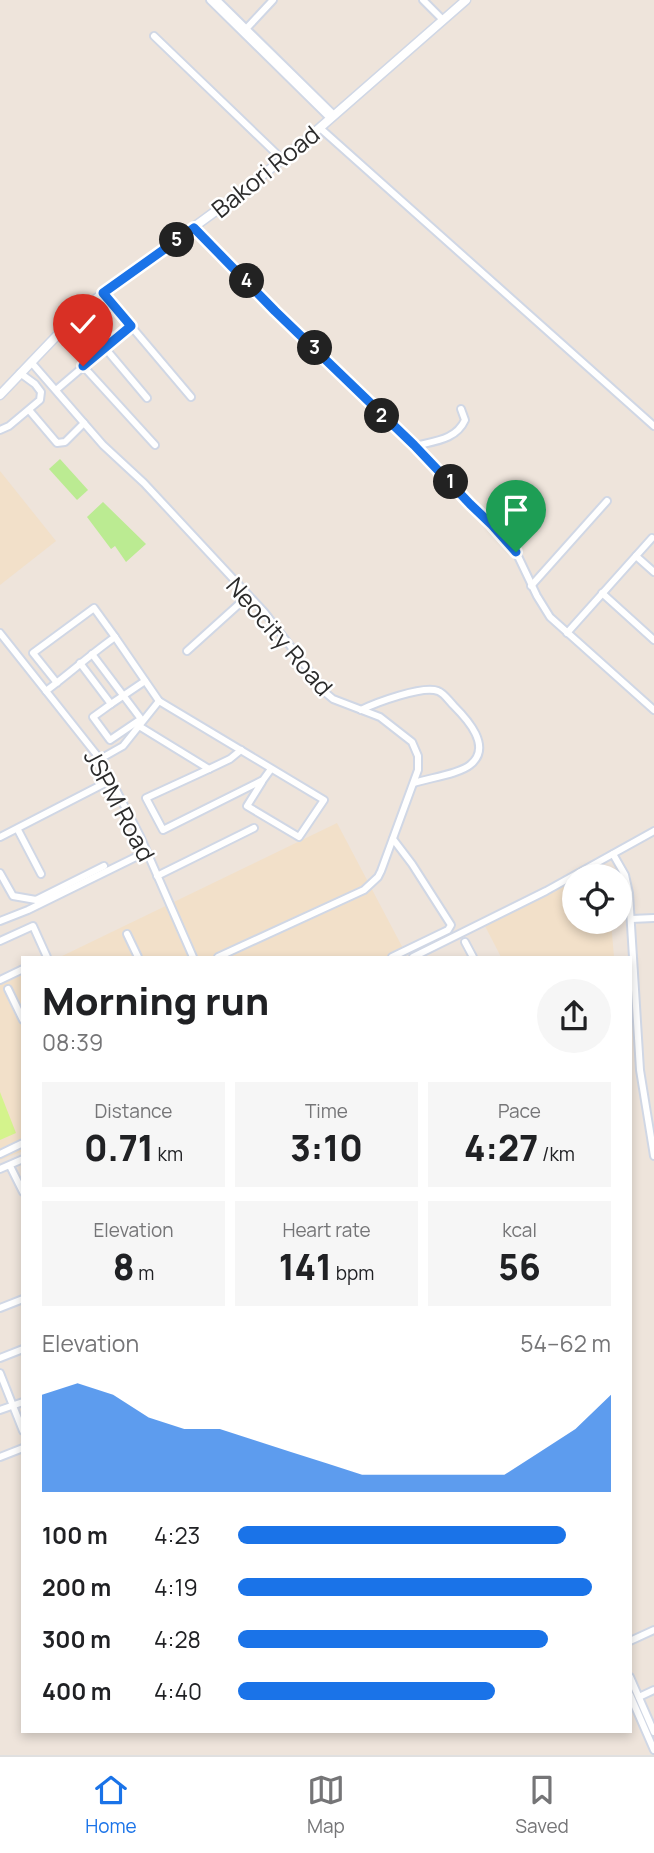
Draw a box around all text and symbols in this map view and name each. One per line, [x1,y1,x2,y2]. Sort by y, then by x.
street label: Bakori Road [204,117,326,225]
pin: 5 [160,222,194,258]
text: 5 [171,226,182,252]
pin: 4 [230,264,264,298]
text: 4 [241,267,252,293]
pin [53,294,113,366]
icon: check [64,305,102,343]
pin: 3 [298,330,332,366]
text: 3 [309,334,320,360]
pin: 2 [364,398,400,434]
text: 2 [376,402,387,428]
pin: 1 [434,464,468,500]
text: 1 [446,468,455,494]
pin [486,480,546,552]
icon: arrive [497,491,535,529]
street label: Neocity Road [219,570,341,702]
street label: JSPM Road [77,743,163,867]
map controls [562,864,632,934]
button: locate [562,864,632,934]
text: Morning run [42,974,269,1026]
button: share [537,979,611,1053]
text: 08:39 [42,1026,103,1058]
text: Distance [95,1098,172,1124]
text: Time [305,1098,348,1124]
text: Pace [498,1098,541,1124]
text: 0.71 [84,1124,154,1172]
text: 3:10 [290,1124,363,1172]
text: 4:27 [464,1124,538,1172]
text: km [154,1141,183,1167]
text: /km [538,1141,575,1167]
text: Elevation [93,1217,174,1243]
text: Heart rate [282,1217,371,1243]
text: kcal [502,1217,537,1243]
text: 8 [113,1243,134,1291]
text: 141 [279,1243,332,1291]
text: 56 [498,1243,541,1291]
text: m [134,1260,154,1286]
text: bpm [332,1260,374,1286]
text: Elevation [42,1327,139,1359]
text: 54–62 m [520,1327,611,1359]
text: 100 m [42,1519,108,1551]
text: 4:23 [154,1519,200,1551]
text: 200 m [42,1571,111,1603]
text: 4:19 [154,1571,198,1603]
text: 300 m [42,1623,111,1655]
text: 4:28 [154,1623,201,1655]
text: 400 m [42,1675,112,1707]
text: 4:40 [154,1675,202,1707]
tab: Home [85,1771,137,1839]
tab: Map [307,1771,345,1839]
tab: Saved [515,1771,569,1839]

